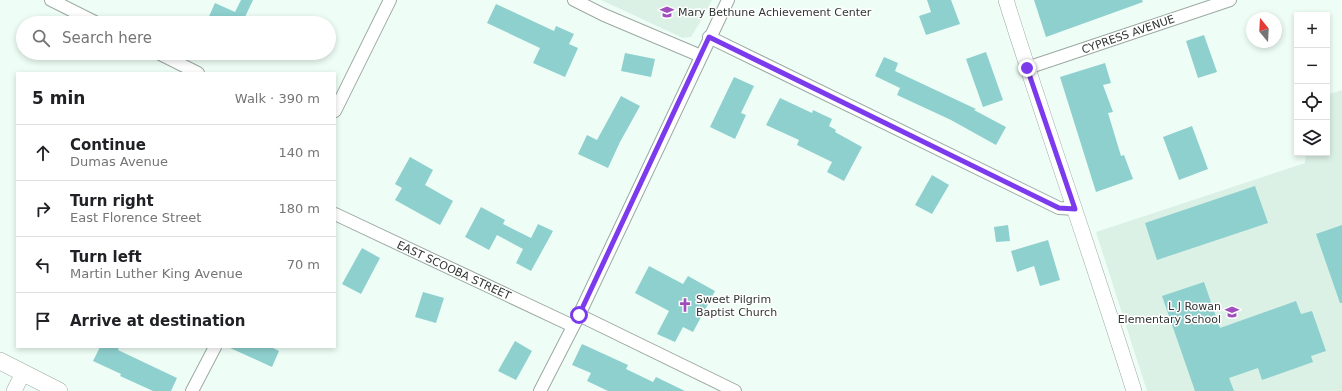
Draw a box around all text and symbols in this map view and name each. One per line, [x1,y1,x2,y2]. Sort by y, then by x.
school or university icon: Mary Bethune Achievement Center [659,4,675,20]
place label: Mary Bethune Achievement Center [678,6,872,19]
street label: CYPRESS AVENUE [1080,12,1176,56]
north arrow [1246,12,1282,48]
map controls [1294,12,1330,156]
button: + [1294,12,1330,48]
search box [16,16,336,60]
icon: search [30,27,52,49]
text: Search here [62,29,152,47]
button: − [1294,48,1330,84]
route end [1018,59,1036,77]
button: locate [1294,84,1330,120]
text: 5 min [32,88,85,108]
text: Walk · 390 m [235,91,320,106]
button: layers [1294,120,1330,156]
text: Continue [70,136,146,154]
icon: ahead [32,142,54,164]
text: 140 m [278,145,320,160]
text: Dumas Avenue [70,154,168,169]
text: Turn right [70,192,154,210]
icon: right [32,198,54,220]
text: 180 m [278,201,320,216]
text: East Florence Street [70,210,201,225]
street label: EAST SCOOBA STREET [395,238,513,303]
text: Turn left [70,248,142,266]
icon: left [32,254,54,276]
text: 70 m [287,257,320,272]
text: Martin Luther King Avenue [70,266,243,281]
place label: Sweet Pilgrim Baptist Church [696,293,777,319]
church icon: Sweet Pilgrim Baptist Church [677,297,693,313]
place label: L J Rowan Elementary School [1118,300,1221,326]
school or university icon: L J Rowan Elementary School [1224,304,1240,320]
route start [570,306,588,324]
icon: arrive [32,310,54,332]
text: Arrive at destination [70,312,245,330]

